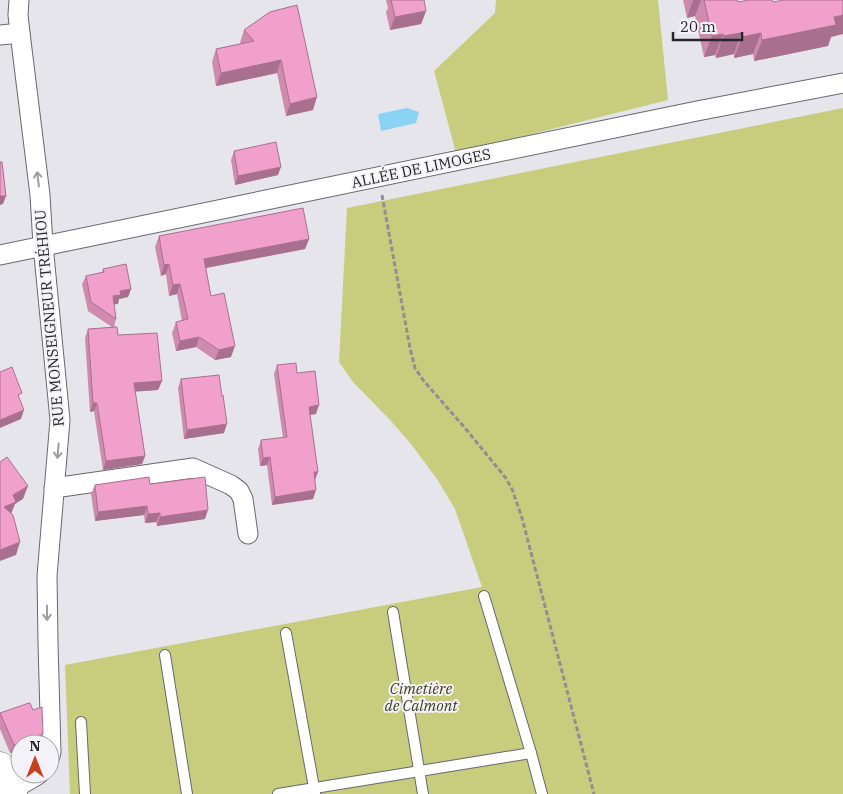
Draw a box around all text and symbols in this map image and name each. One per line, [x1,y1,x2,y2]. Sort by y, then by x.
scale bar [673,10,742,42]
text: 20 m [680,17,716,36]
street label: ALLÉE DE LIMOGES [350,144,492,192]
one-way arrow [33,172,43,188]
street label: RUE MONSEIGNEUR TRÉHIOU [30,209,68,427]
one-way arrow [53,442,62,458]
one-way arrow [42,604,52,621]
park label: Cimetière de Calmont [384,679,458,715]
north arrow [10,734,60,784]
text: N [29,737,41,755]

